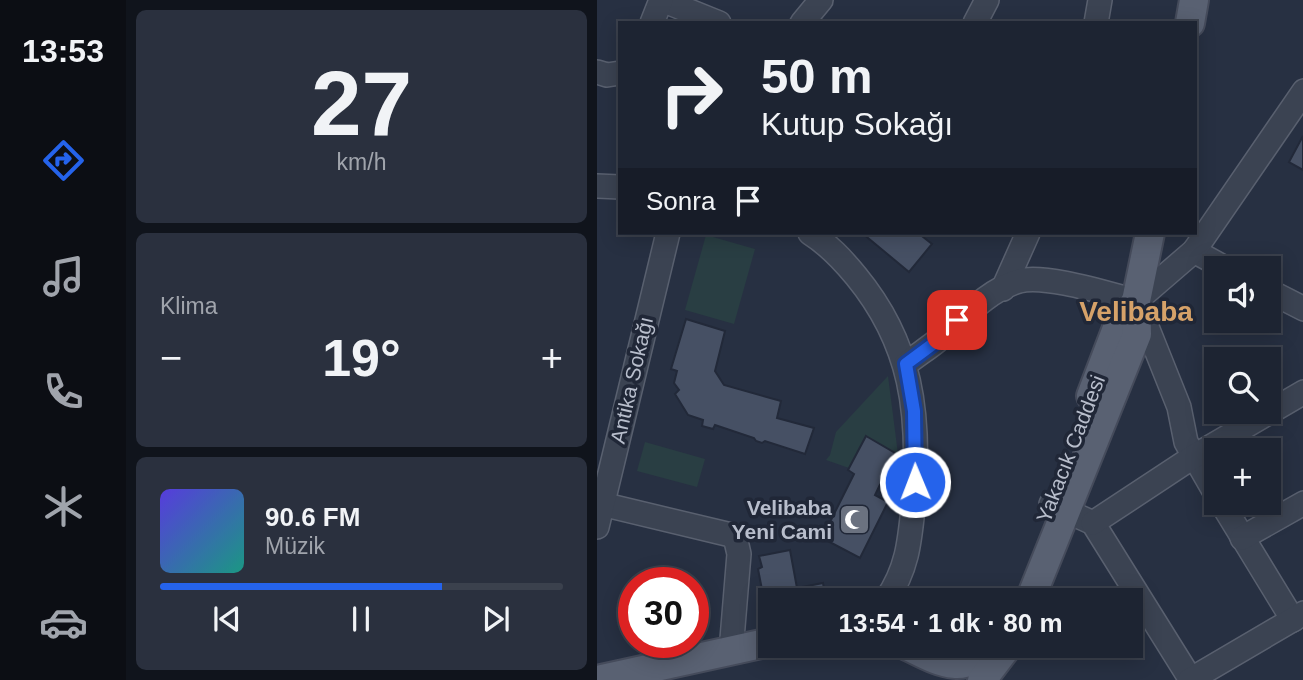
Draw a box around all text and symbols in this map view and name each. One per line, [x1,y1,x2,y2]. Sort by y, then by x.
text: 13:53 [22,33,104,69]
icon: right [646,49,737,140]
text: 50 m [761,49,873,103]
text: 27 [311,53,412,154]
text: Kutup Sokağı [761,106,953,142]
icon: directions [39,136,88,185]
text: km/h [337,149,386,175]
icon: arrive [729,182,767,220]
text: Sonra [646,186,715,216]
icon: music [39,252,88,301]
map controls [1204,256,1281,515]
button: sound [1204,256,1281,333]
pin [927,290,987,350]
text: Klima [160,293,218,319]
district label: Velibaba [1079,296,1193,327]
icon: arrive [938,301,976,339]
street label: Antika Sokağı [606,314,657,446]
text: 19° [322,329,401,387]
text: − [160,337,182,379]
text: + [541,337,563,379]
button: search [1204,347,1281,424]
icon: phone [39,367,88,416]
street label: Yakacık Caddesi [1032,372,1109,526]
button: + [1204,438,1281,515]
position arrow [878,445,952,519]
icon: climate [39,482,88,531]
place label: Velibaba Yeni Cami [732,496,832,543]
text: 90.6 FM [265,502,360,532]
mosque icon: Velibaba Yeni Cami [838,503,872,537]
text: Müzik [265,533,325,559]
speed limit sign: 30 [618,567,709,658]
icon: car [39,598,88,647]
icon: previous [208,600,246,638]
icon: pause [342,600,380,638]
icon: next [477,600,515,638]
text: 13:54 · 1 dk · 80 m [839,608,1063,638]

